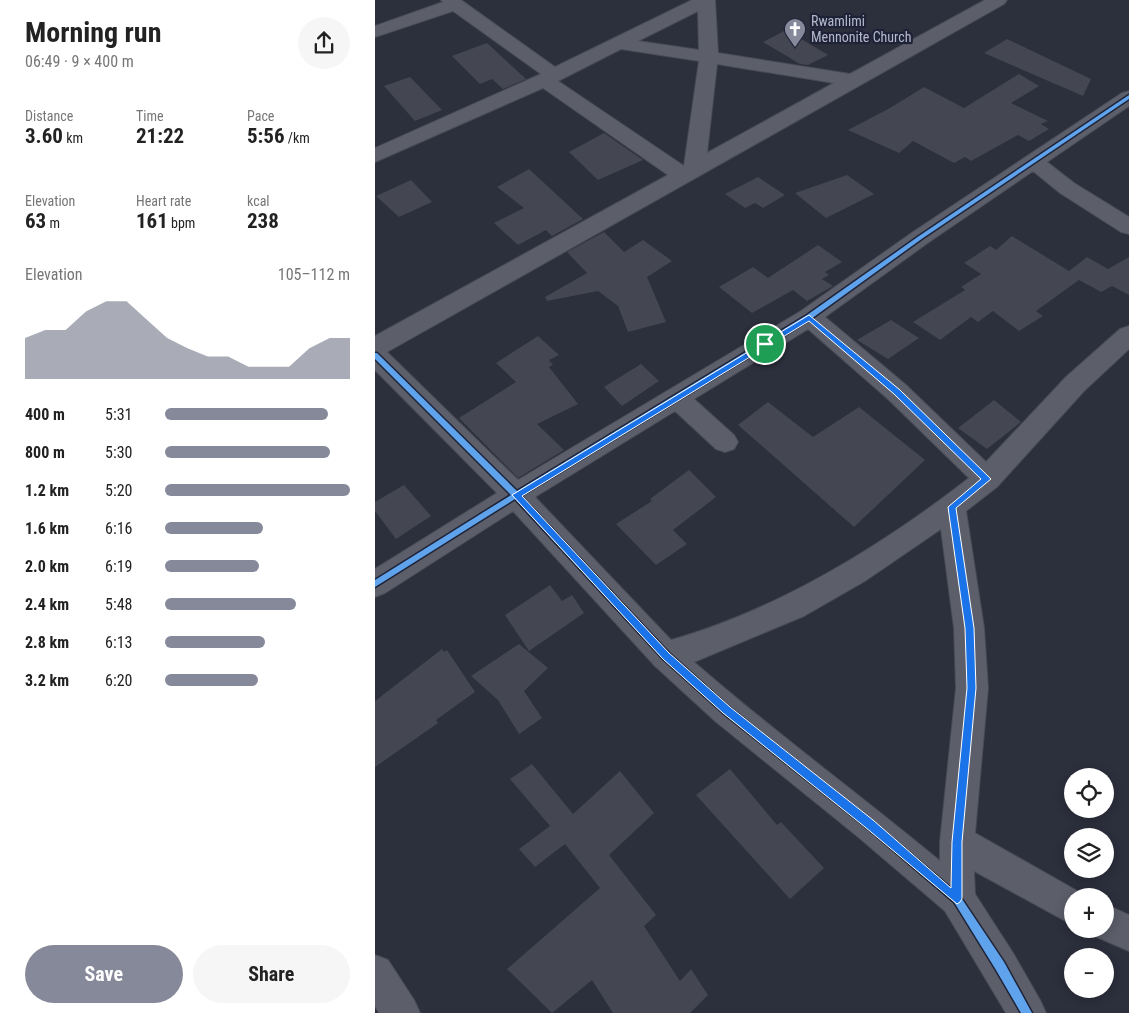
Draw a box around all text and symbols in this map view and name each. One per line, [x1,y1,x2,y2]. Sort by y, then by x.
place label: Rwamlimi Mennonite Church [811,13,911,45]
text: Morning run [25,16,161,49]
button: share [298,17,350,69]
church icon: Rwamlimi Mennonite Church [783,17,807,48]
text: 06:49 · 9 × 400 m [25,52,134,71]
text: Distance [25,108,73,124]
text: Time [136,108,164,124]
text: Pace [247,108,274,124]
text: 3.60 [25,124,63,148]
text: 21:22 [136,124,184,148]
text: 5:56 [247,124,285,148]
text: km [63,130,83,146]
text: /km [285,130,310,146]
text: Elevation [25,193,75,209]
text: Heart rate [136,193,191,209]
text: kcal [247,193,270,209]
text: 63 [25,209,46,233]
text: 161 [136,209,168,233]
text: 238 [247,209,279,233]
text: m [46,215,60,231]
text: bpm [168,215,195,231]
text: Elevation [25,265,83,284]
text: 105–112 m [278,265,350,284]
pin [744,323,786,365]
icon: arrive [751,330,779,358]
text: 400 m [25,405,65,424]
text: 5:31 [105,405,132,424]
text: 800 m [25,443,65,462]
text: 5:30 [105,443,132,462]
text: 1.2 km [25,481,69,500]
text: 5:20 [105,481,132,500]
text: 1.6 km [25,519,69,538]
text: 6:16 [105,519,132,538]
text: 2.0 km [25,557,69,576]
text: 6:19 [105,557,132,576]
text: 2.4 km [25,595,69,614]
text: 5:48 [105,595,132,614]
text: 2.8 km [25,633,69,652]
text: 6:13 [105,633,132,652]
text: 3.2 km [25,671,69,690]
text: 6:20 [105,671,132,690]
map controls [1064,768,1114,998]
button: locate [1064,768,1114,818]
button: layers [1064,828,1114,878]
button: + [1064,888,1114,938]
button: Save [25,945,183,1003]
button: Share [193,945,350,1003]
button: − [1064,948,1114,998]

